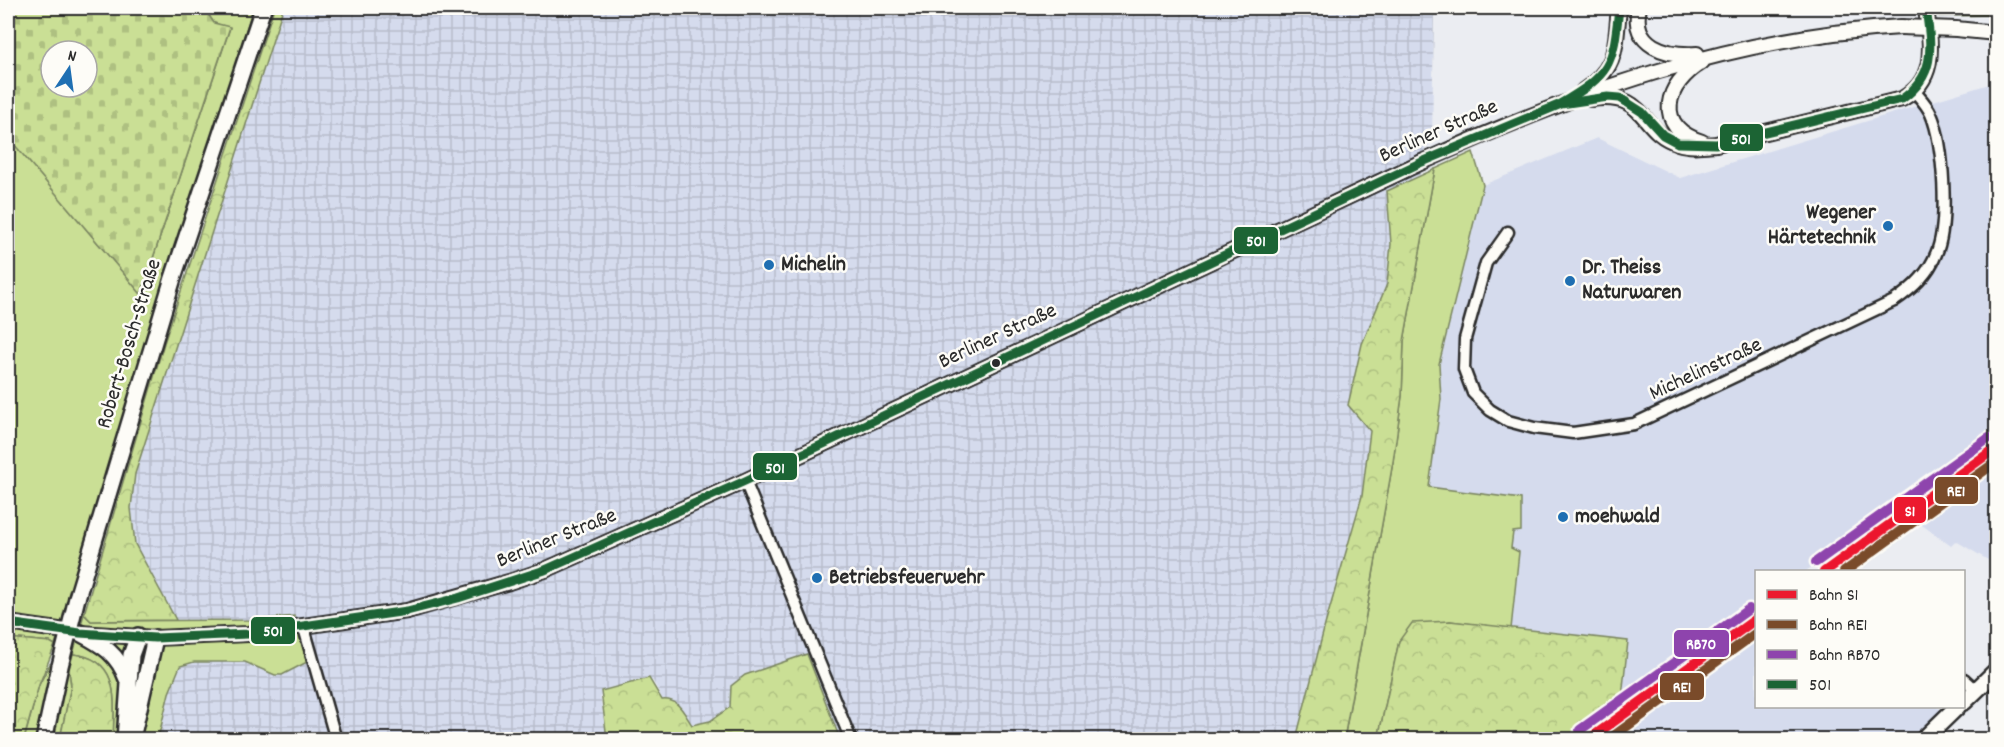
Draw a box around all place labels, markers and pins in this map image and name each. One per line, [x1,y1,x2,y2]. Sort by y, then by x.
place label: Wegener Härtetechnik [1768,198,1877,254]
marker: Wegener Härtetechnik [1881,219,1895,233]
place label: Michelin [781,250,846,281]
place label: Dr. Theiss Naturwaren [1582,253,1681,309]
marker: Michelin [762,258,776,272]
marker: Dr. Theiss Naturwaren [1563,274,1577,288]
unlabelled marker [990,357,1002,369]
place label: moehwald [1575,502,1660,533]
marker: moehwald [1556,510,1570,524]
place label: Betriebsfeuerwehr [829,563,986,594]
marker: Betriebsfeuerwehr [810,571,824,585]

